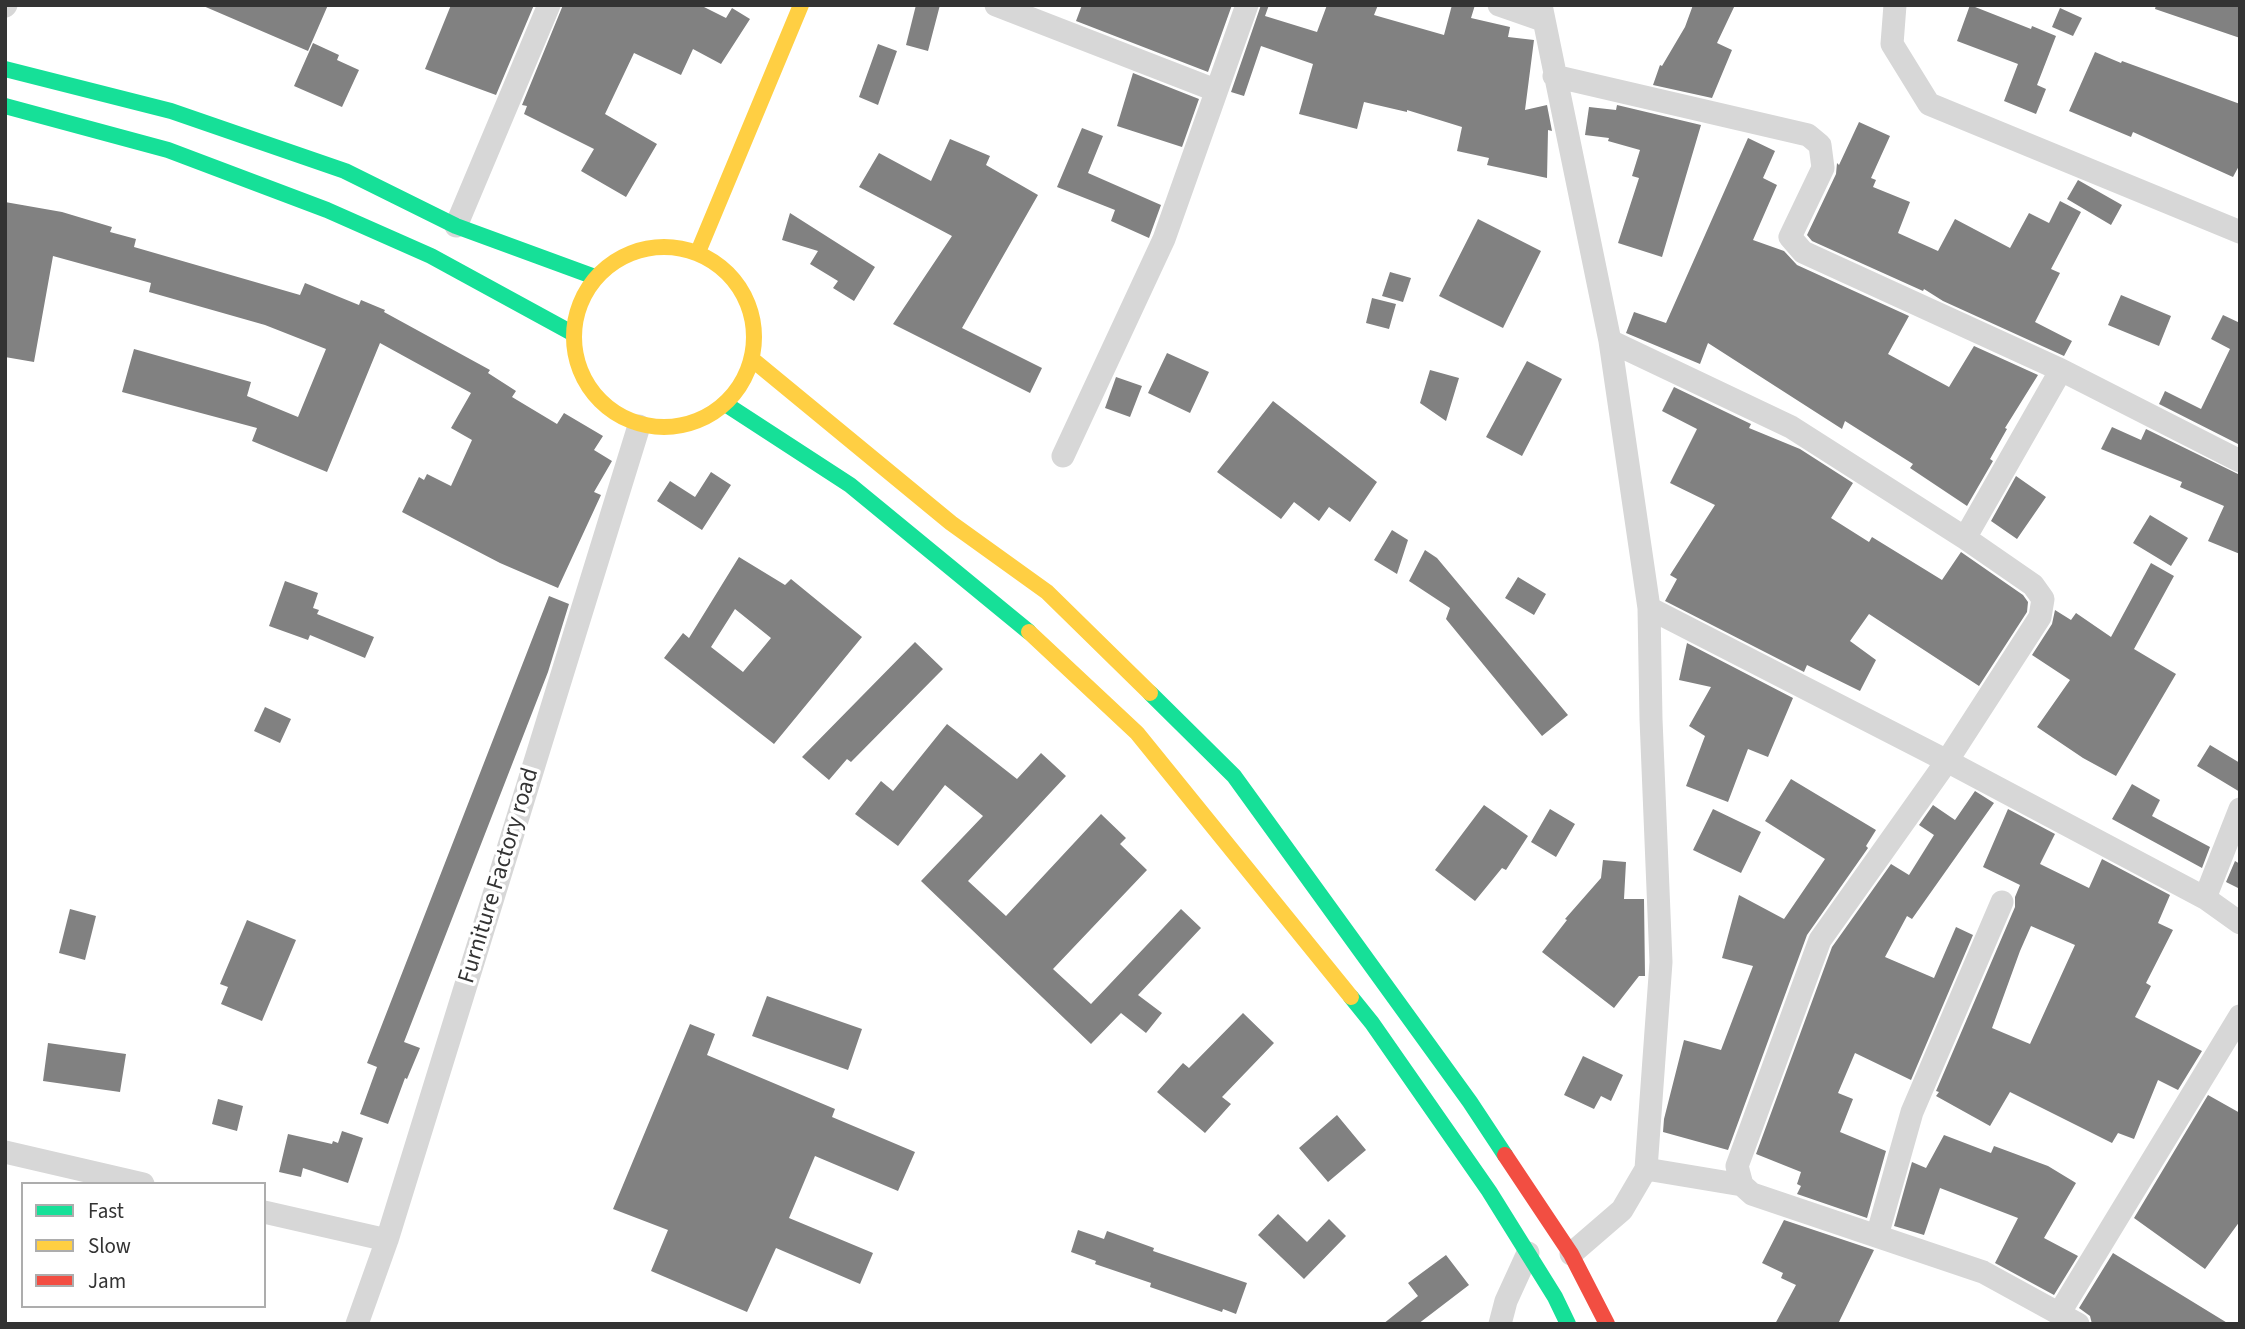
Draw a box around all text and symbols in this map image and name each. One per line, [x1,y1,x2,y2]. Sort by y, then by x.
street label: Furniture Factory road [454,765,546,987]
legend [21,1182,266,1308]
text: Fast [88,1196,124,1226]
text: Slow [88,1231,131,1261]
text: Jam [88,1266,126,1296]

